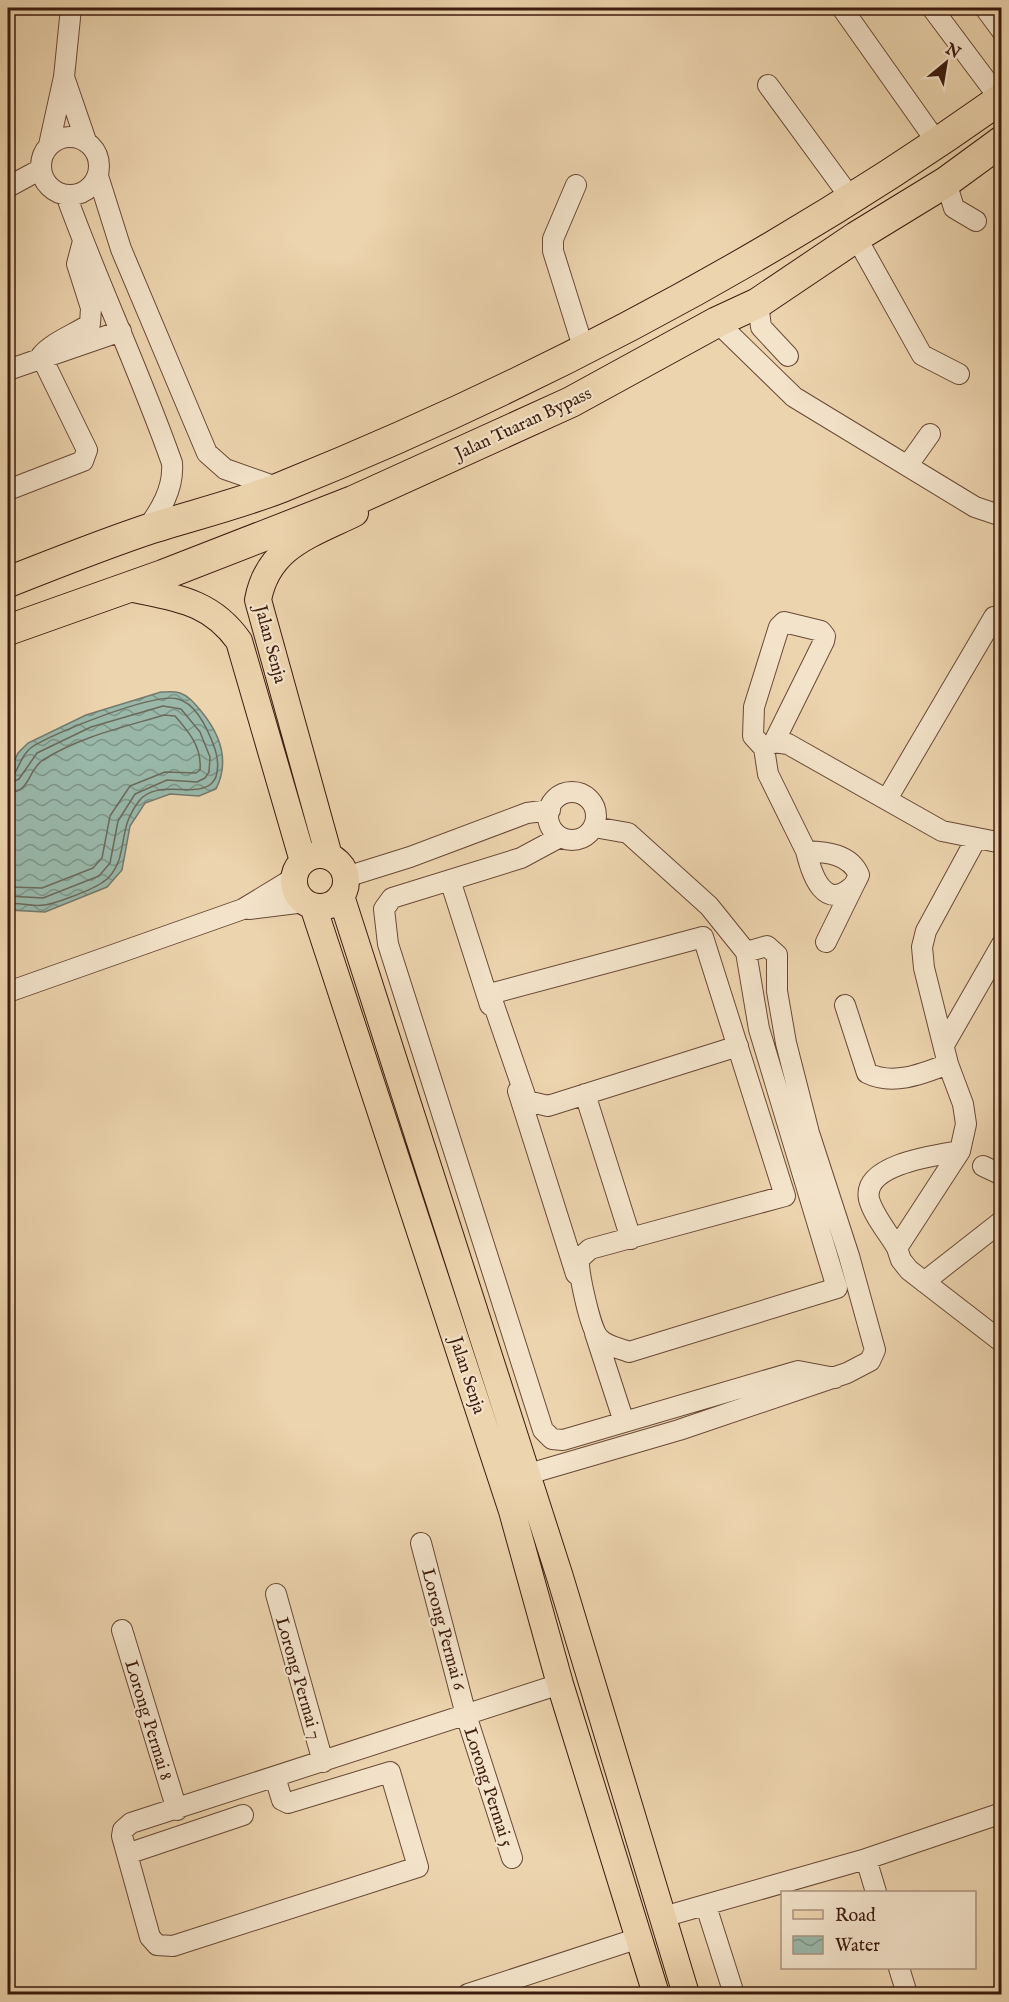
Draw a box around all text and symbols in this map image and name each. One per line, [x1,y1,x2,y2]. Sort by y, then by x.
north arrow [916,33,976,93]
text: N [941,39,964,64]
street label: Jalan Tuaran Bypass [450,383,596,467]
street label: Jalan Senja [248,601,291,686]
street label: Jalan Senja [443,1332,490,1417]
street label: Lorong Permai 6 [415,1566,470,1693]
street label: Lorong Permai 7 [269,1615,326,1742]
street label: Lorong Permai 8 [118,1657,177,1783]
street label: Lorong Permai 5 [457,1725,518,1851]
legend [781,1891,976,1969]
text: Road [835,1905,876,1928]
text: Water [835,1935,880,1958]

